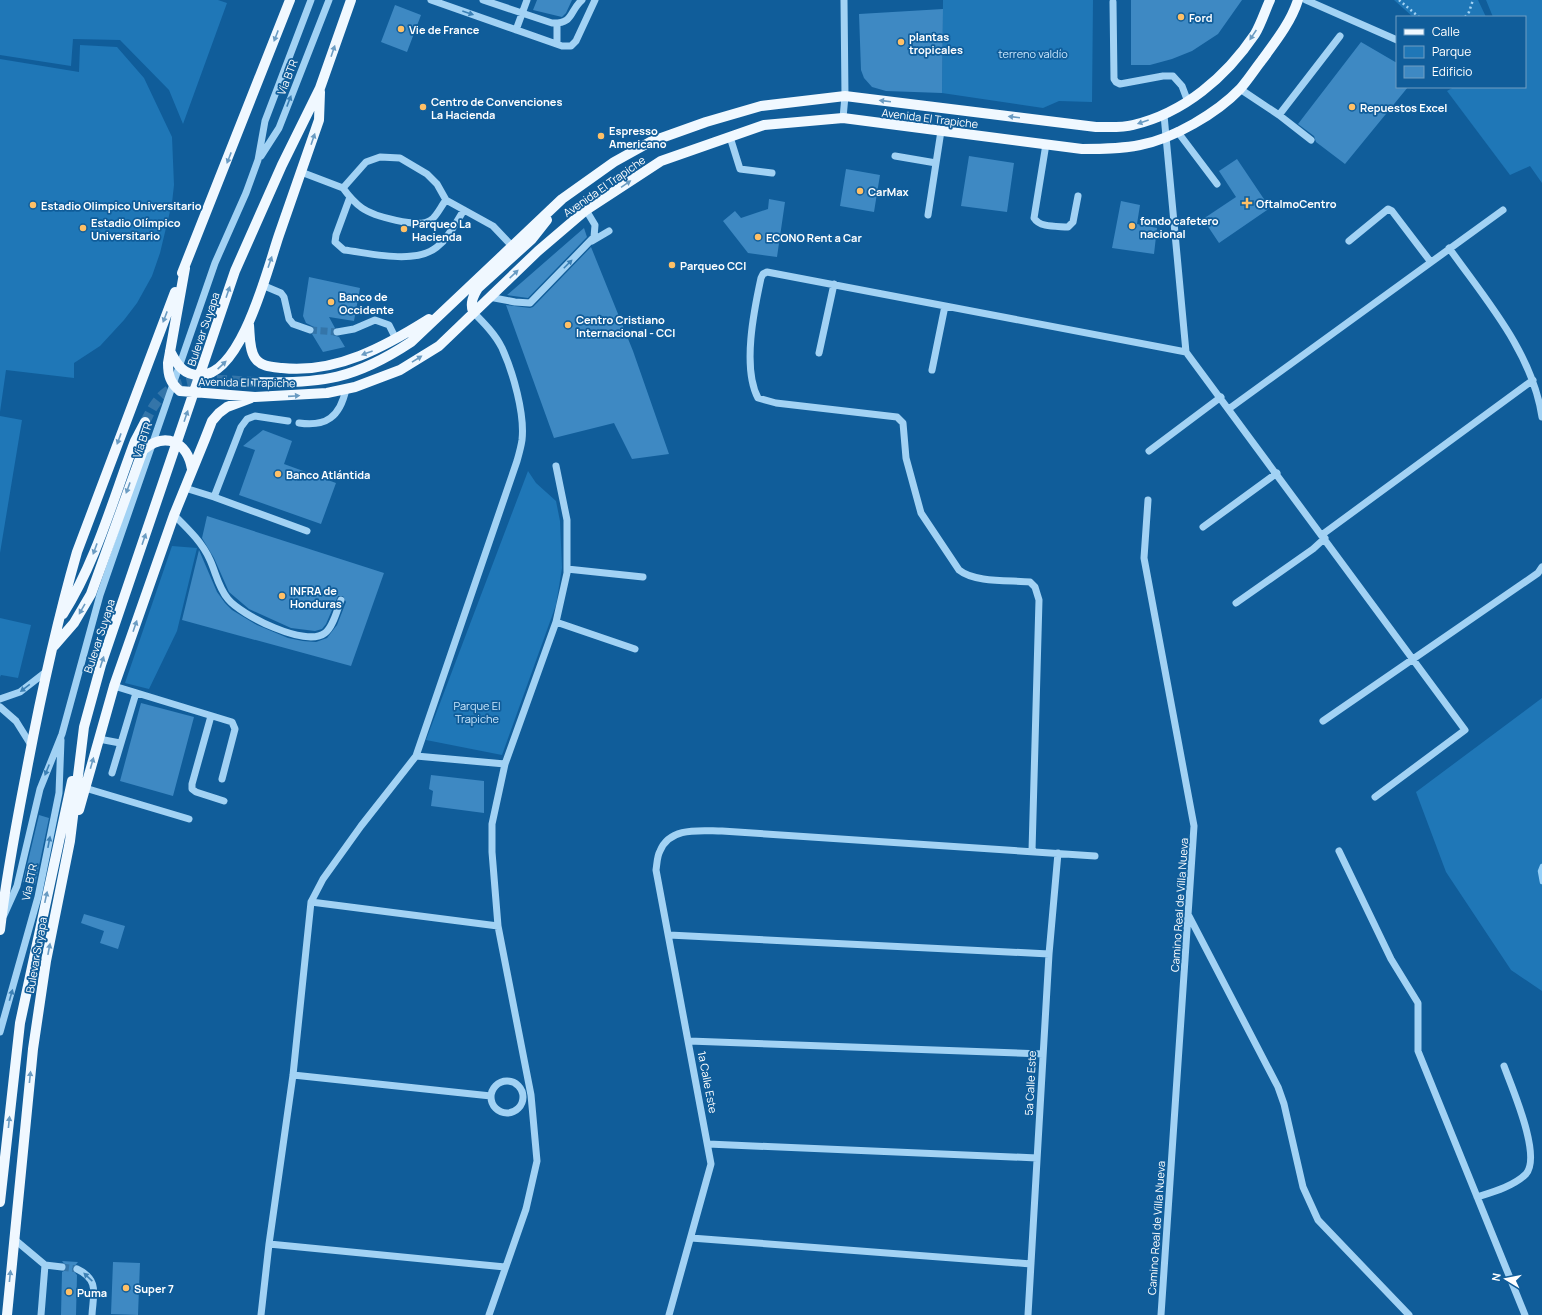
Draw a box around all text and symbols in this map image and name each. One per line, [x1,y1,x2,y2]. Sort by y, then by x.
one-way arrow [462,10,474,16]
place label: Ford [1189,10,1213,25]
marker: Ford [1176,12,1186,22]
legend [1396,16,1526,88]
place label: Vie de France [409,22,480,37]
text: Calle [1432,23,1460,40]
marker: Vie de France [396,24,406,34]
place label: plantas tropicales [909,29,963,57]
one-way arrow [1249,30,1257,40]
one-way arrow [273,31,279,43]
marker: plantas tropicales [896,37,906,47]
text: Parque [1432,43,1471,60]
one-way arrow [331,44,337,56]
park label: terreno valdío [998,46,1068,61]
street label: Vía BTR [273,57,301,97]
text: Edificio [1432,63,1472,80]
one-way arrow [287,94,293,106]
place label: Centro de Convenciones La Hacienda [431,94,562,122]
one-way arrow [879,97,891,104]
place label: Repuestos Excel [1360,100,1447,115]
marker: Centro de Convenciones La Hacienda [418,102,428,112]
marker: Repuestos Excel [1347,102,1357,112]
street label: Avenida El Trapiche [881,105,980,131]
one-way arrow [1008,114,1020,120]
one-way arrow [1136,119,1148,125]
place label: Espresso Americano [609,123,667,151]
marker: Espresso Americano [596,131,606,141]
one-way arrow [310,133,316,145]
one-way arrow [226,152,232,164]
street label: Avenida El Trapiche [560,152,649,220]
one-way arrow [621,180,631,188]
place label: CarMax [868,184,909,199]
marker: CarMax [855,186,865,196]
place label: OftalmoCentro [1256,196,1337,211]
marker: OftalmoCentro [1241,197,1253,209]
place label: Estadio Olimpico Universitario [41,198,202,213]
marker: Estadio Olimpico Universitario [28,200,38,210]
place label: fondo cafetero nacional [1140,213,1219,241]
place label: Estadio Olímpico Universitario [91,215,181,243]
place label: Parqueo La Hacienda [412,216,471,244]
marker: fondo cafetero nacional [1127,221,1137,231]
marker: Estadio Olímpico Universitario [78,223,88,233]
marker: Parqueo La Hacienda [399,224,409,234]
place label: ECONO Rent a Car [766,230,862,245]
marker: ECONO Rent a Car [753,232,763,242]
one-way arrow [267,255,273,267]
place label: Parqueo CCI [680,258,746,273]
one-way arrow [563,259,573,269]
marker: Parqueo CCI [667,260,677,270]
one-way arrow [509,269,519,279]
one-way arrow [225,286,231,298]
place label: Banco de Occidente [339,289,394,317]
street label: Bulevar Suyapa [183,290,223,368]
marker: Banco de Occidente [326,297,336,307]
one-way arrow [162,312,168,324]
place label: Centro Cristiano Internacional - CCI [576,312,675,340]
marker: Centro Cristiano Internacional - CCI [563,320,573,330]
one-way arrow [360,350,372,356]
one-way arrow [411,356,423,363]
one-way arrow [217,360,227,370]
street label: Avenida El Trapiche [198,374,296,390]
one-way arrow [288,393,301,399]
one-way arrow [183,409,189,421]
street label: Vía BTR [129,420,155,460]
one-way arrow [116,433,122,445]
place label: Banco Atlántida [286,467,370,482]
marker: Banco Atlántida [273,469,283,479]
one-way arrow [125,482,131,494]
one-way arrow [141,532,147,544]
one-way arrow [92,544,98,556]
place label: INFRA de Honduras [290,583,342,611]
marker: INFRA de Honduras [277,591,287,601]
street label: Bulevar Suyapa [80,597,118,675]
one-way arrow [78,603,85,615]
one-way arrow [133,619,139,631]
one-way arrow [99,655,105,667]
one-way arrow [20,683,30,691]
park label: Parque El Trapiche [454,698,500,726]
one-way arrow [90,757,96,769]
one-way arrow [44,764,50,776]
one-way arrow [46,835,52,848]
street label: Camino Real de Villa Nueva [1167,837,1191,973]
street label: Vía BTR [18,862,40,902]
one-way arrow [44,891,50,903]
street label: Bulevar Suyapa [22,916,50,994]
one-way arrow [46,942,52,955]
one-way arrow [8,989,14,1001]
street label: 1a Calle Este [695,1050,721,1115]
street label: 5a Calle Este [1021,1050,1039,1116]
one-way arrow [26,1071,33,1083]
one-way arrow [6,1116,12,1128]
street label: Camino Real de Villa Nueva [1144,1160,1168,1296]
north arrow [1486,1259,1526,1299]
one-way arrow [7,1270,14,1282]
one-way arrow [83,1272,93,1281]
text: N [1488,1272,1504,1282]
place label: Super 7 [134,1281,174,1296]
marker: Super 7 [121,1283,131,1293]
place label: Puma [77,1285,107,1300]
marker: Puma [64,1287,74,1297]

